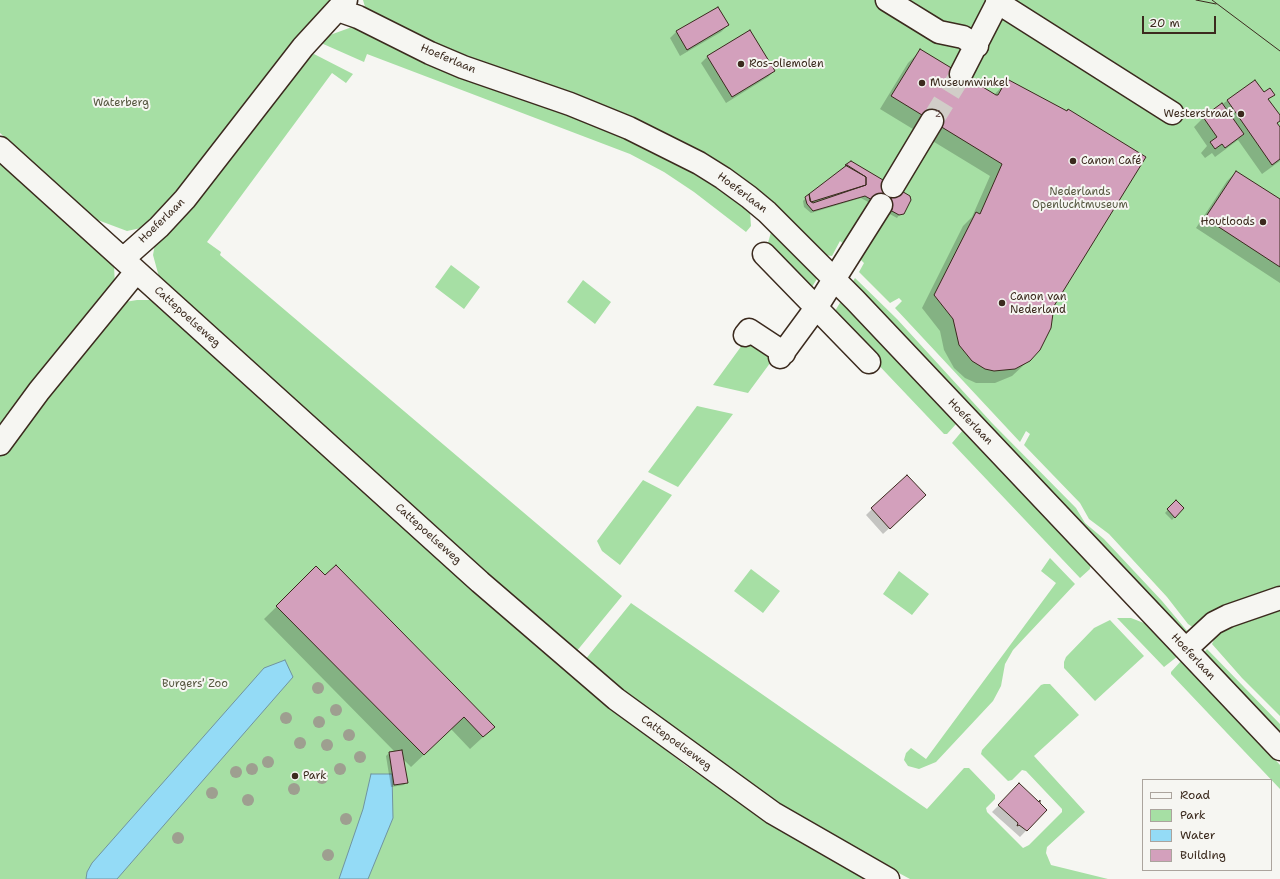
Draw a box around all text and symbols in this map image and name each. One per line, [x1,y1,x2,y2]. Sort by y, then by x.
scale bar [1144,8,1218,34]
text: 20 m [1149,15,1180,31]
street label: Hoeferlaan [418,41,478,77]
place label: Ros-oliemolen [749,57,824,71]
marker: Ros-oliemolen [736,59,746,69]
place label: Museumwinkel [930,76,1008,90]
marker: Museumwinkel [917,78,927,88]
park label: Waterberg [93,96,149,110]
place label: Westerstraat [1164,107,1233,121]
marker: Westerstraat [1236,109,1246,119]
house number: 2 [935,110,941,120]
place label: Canon Café [1081,154,1141,168]
marker: Canon Café [1068,156,1078,166]
street label: Hoeferlaan [715,170,769,216]
park label: Nederlands Openluchtmuseum [1032,185,1128,211]
street label: Hoeferlaan [136,196,188,246]
place label: Houtloods [1201,215,1255,229]
marker: Houtloods [1258,217,1268,227]
street label: Cattepoelseweg [151,284,223,350]
place label: Canon van Nederland [1010,290,1067,316]
marker: Canon van Nederland [997,298,1007,308]
street label: Hoeferlaan [945,396,995,448]
street label: Cattepoelseweg [392,501,464,567]
street label: Hoeferlaan [1168,631,1218,683]
park label: Burgers' Zoo [162,677,228,691]
street label: Cattepoelseweg [638,713,714,773]
place label: Park [303,769,327,783]
marker: Park [290,771,300,781]
legend [1142,779,1272,871]
text: Road [1180,787,1210,803]
text: Park [1180,807,1206,823]
text: Water [1180,827,1215,843]
text: Building [1180,847,1226,863]

